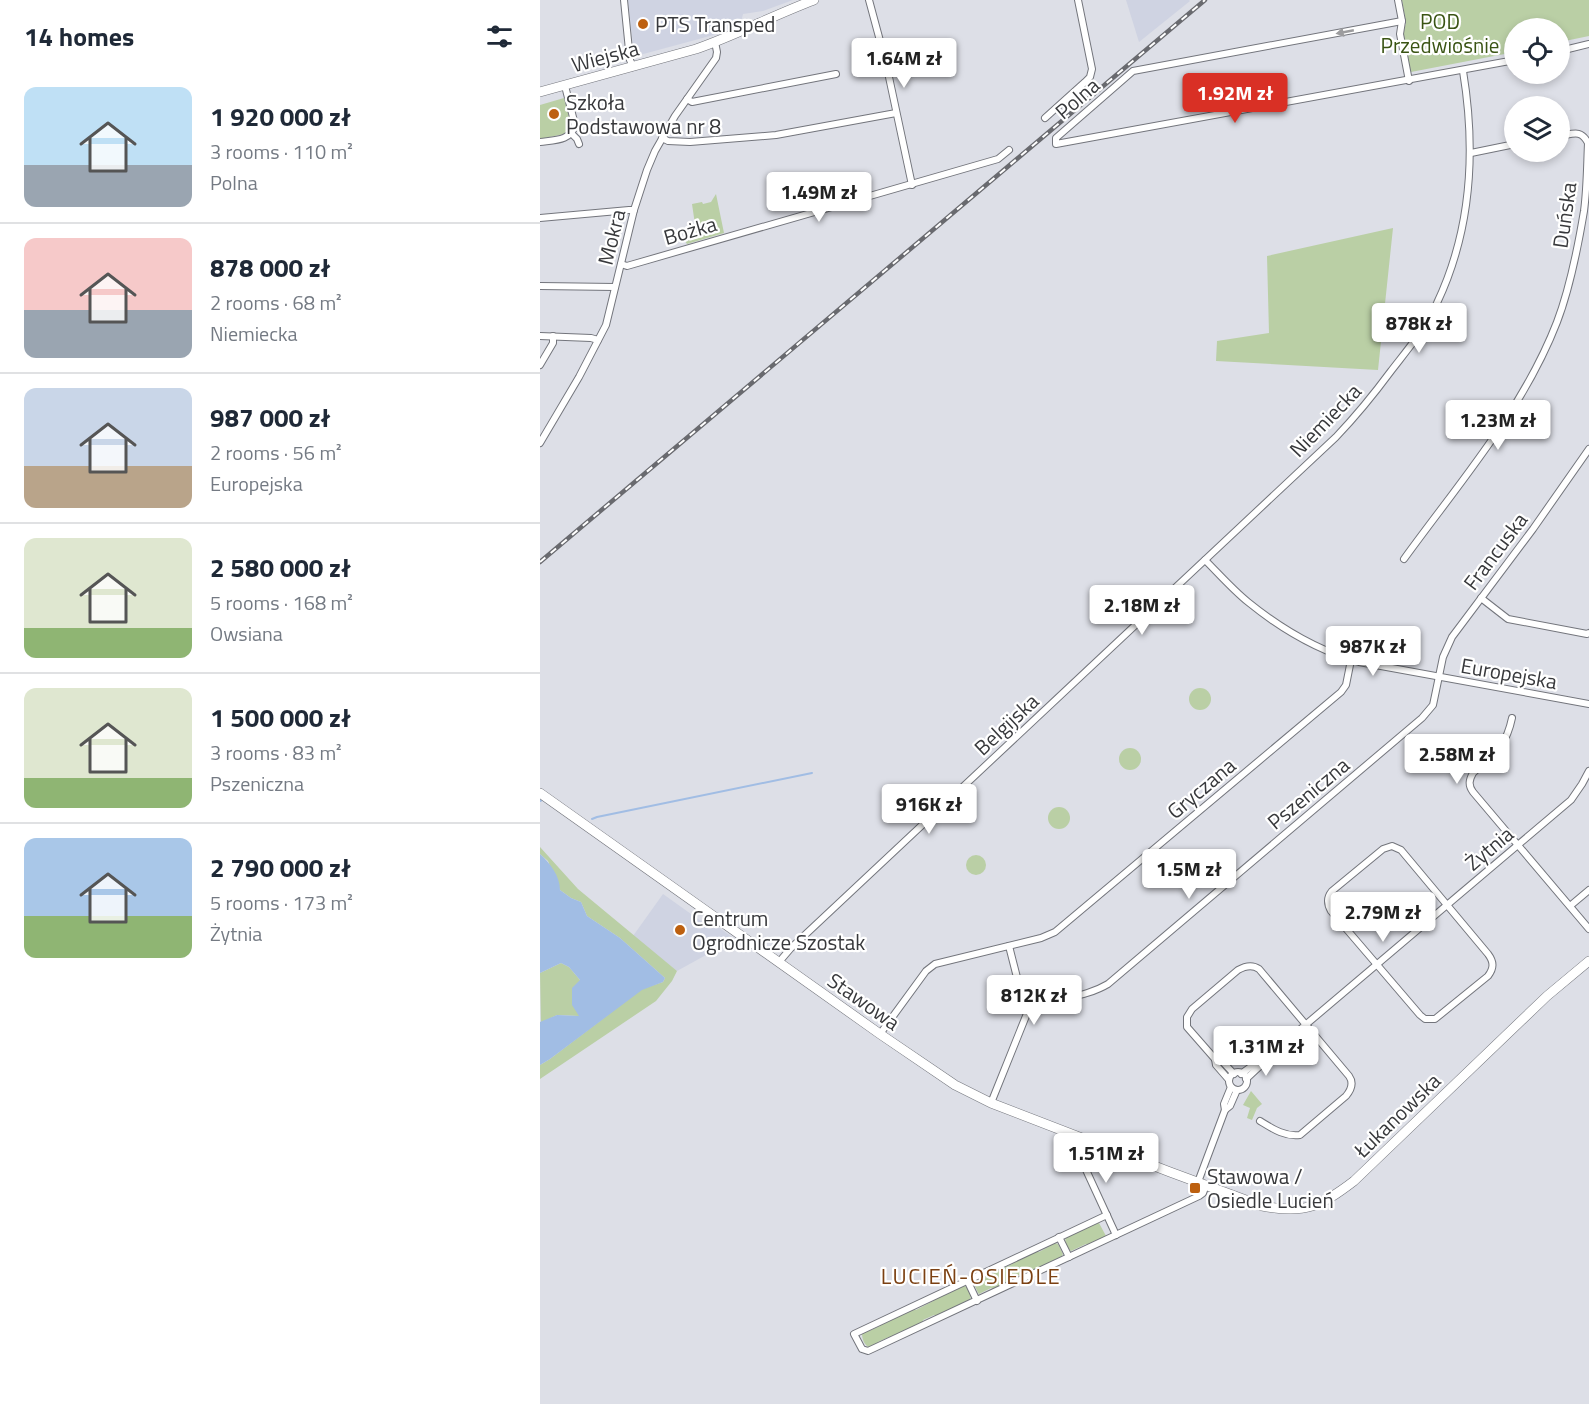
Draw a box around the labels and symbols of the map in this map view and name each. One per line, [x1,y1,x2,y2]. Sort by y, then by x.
park label: POD Przedwiośnie [1381,5,1499,61]
place label: PTS Transped [655,8,775,40]
marker: PTS Transped [636,17,650,31]
one-way arrow [1335,27,1354,36]
street label: Wiejska [568,32,643,80]
pin: 1.64M zł [842,38,966,89]
street label: Polna [1048,69,1107,127]
pin: 1.92M zł [1173,73,1297,124]
place label: Szkoła Podstawowa nr 8 [566,86,721,142]
marker: Szkoła Podstawowa nr 8 [547,107,561,121]
pin: 1.49M zł [757,172,881,223]
street label: Duńska [1544,179,1585,250]
street label: Mokra [589,205,633,268]
street label: Bożka [660,207,721,253]
pin: 878K zł [1364,303,1474,354]
street label: Niemiecka [1282,376,1369,464]
pin: 1.23M zł [1436,400,1560,451]
street label: Francuska [1455,505,1535,597]
pin: 2.18M zł [1080,585,1204,636]
pin: 987K zł [1318,626,1428,677]
street label: Europejska [1458,649,1560,697]
street label: Belgijska [966,685,1046,763]
pin: 2.58M zł [1395,734,1519,785]
street label: Gryczana [1160,749,1243,826]
street label: Pszeniczna [1260,749,1356,837]
pin: 916K zł [874,784,984,835]
street label: Żytnia [1458,818,1521,878]
pin: 1.5M zł [1134,849,1244,900]
pin: 2.79M zł [1321,892,1445,943]
place label: Centrum Ogrodnicze Szostak [692,902,865,958]
marker: Centrum Ogrodnicze Szostak [673,923,687,937]
street label: Stawowa [821,964,907,1038]
pin: 812K zł [979,975,1089,1026]
pin: 1.31M zł [1204,1026,1328,1077]
street label: Łukanowska [1346,1065,1448,1165]
pin: 1.51M zł [1044,1133,1168,1184]
place label: Stawowa / Osiedle Lucień [1207,1160,1334,1216]
marker: Stawowa / Osiedle Lucień [1188,1181,1202,1195]
district label: LUCIEŃ-OSIEDLE [881,1259,1061,1293]

